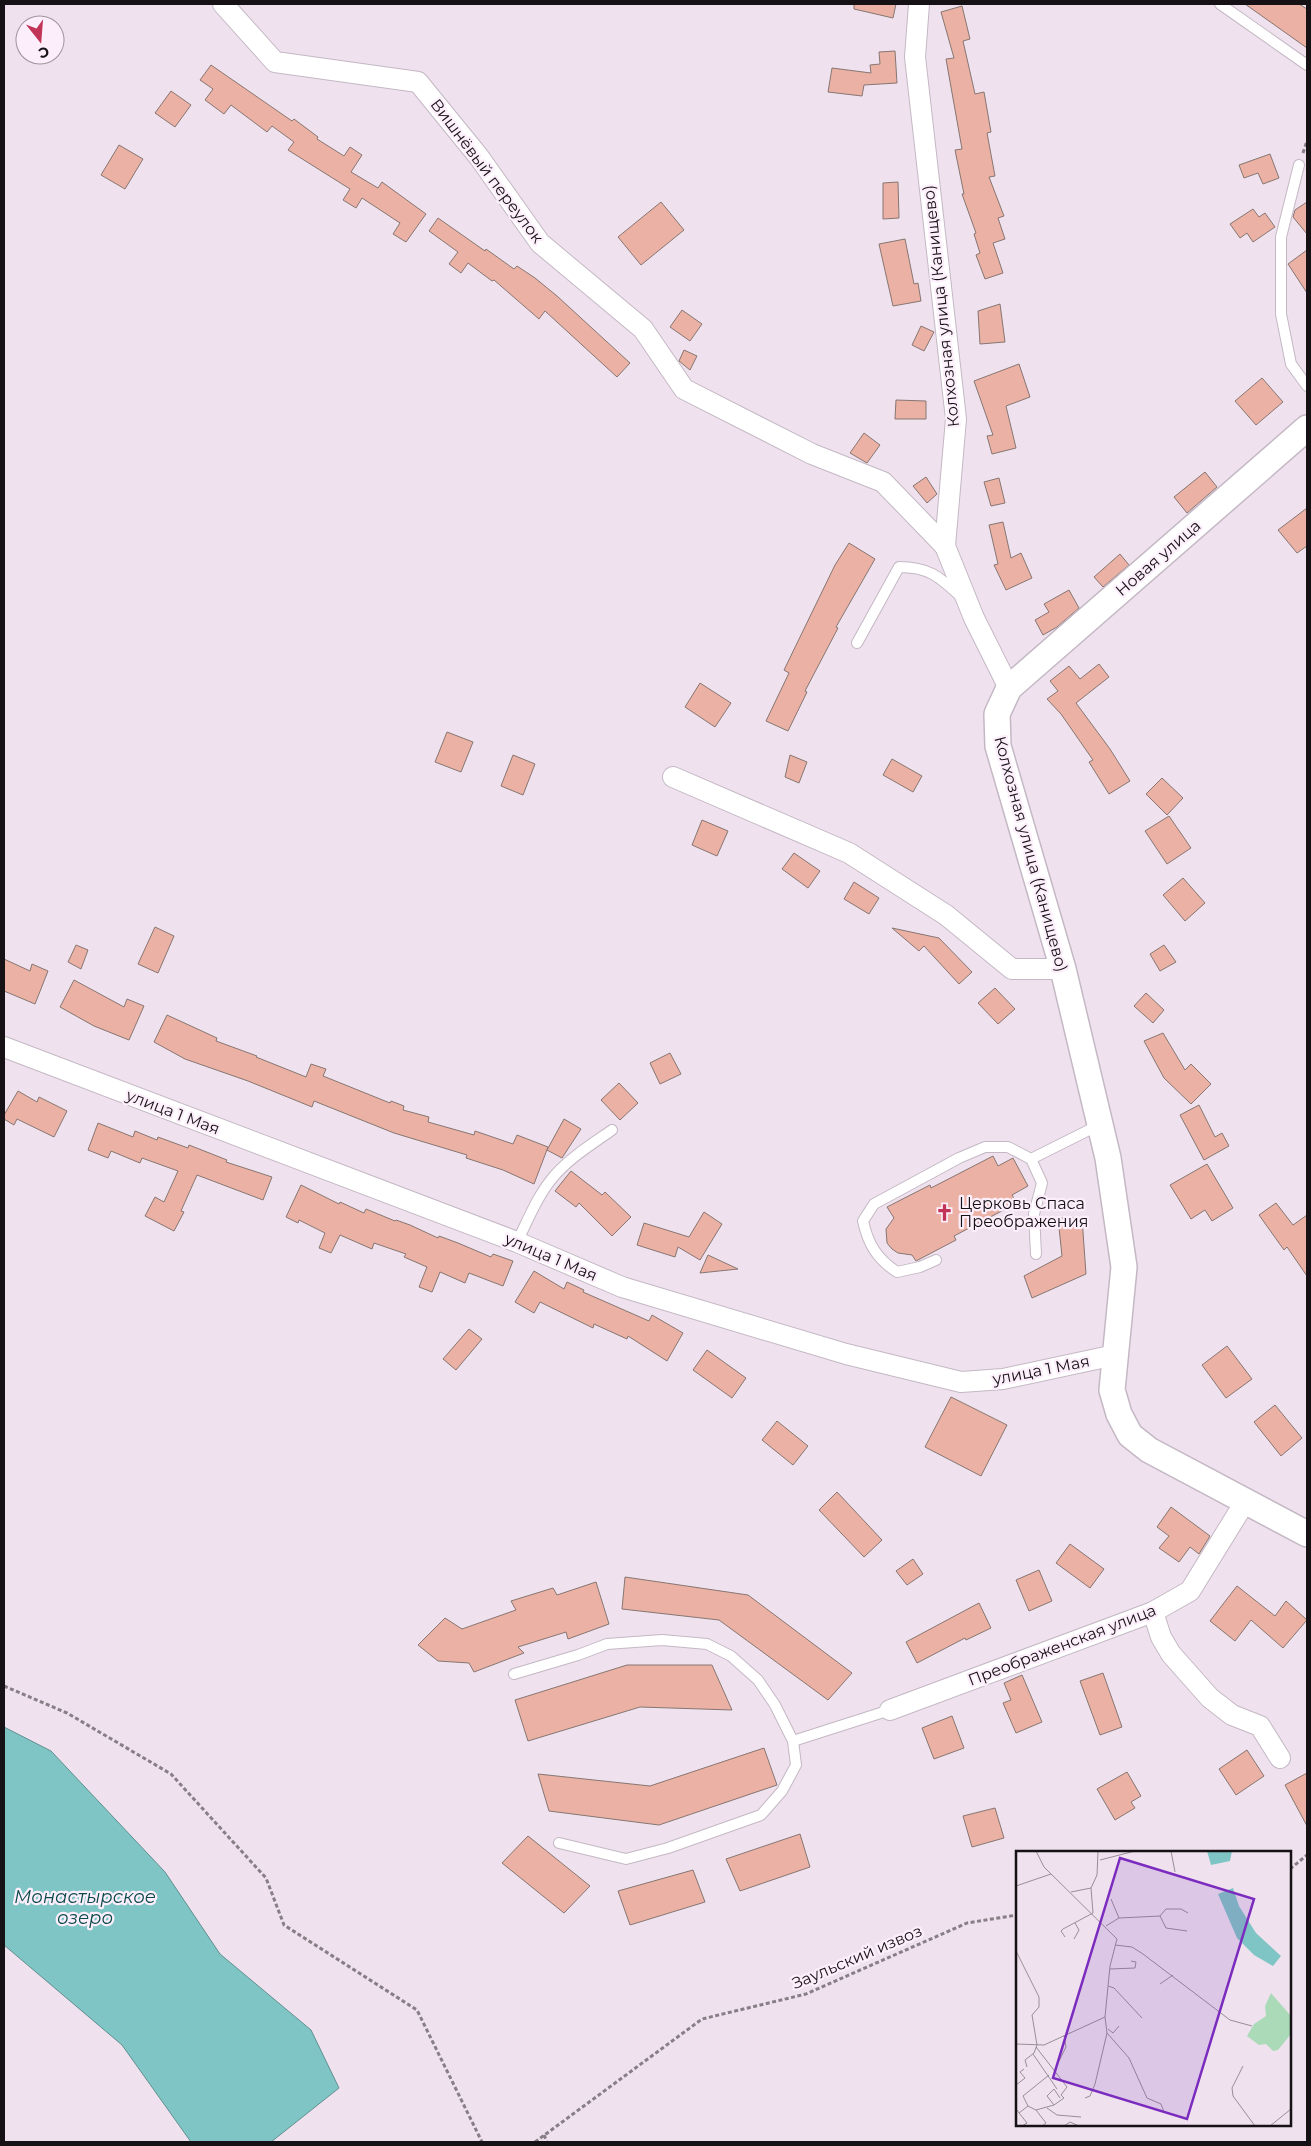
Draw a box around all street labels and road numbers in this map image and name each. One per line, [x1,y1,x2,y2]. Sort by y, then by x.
street label: Вишнёвый переулок [427,95,548,247]
street label: Колхозная улица (Канищево) [919,184,963,428]
street label: Новая улица [1112,516,1204,600]
street label: Колхозная улица (Канищево) [990,734,1072,974]
street label: улица 1 Мая [123,1085,222,1139]
street label: улица 1 Мая [501,1229,600,1285]
street label: улица 1 Мая [990,1351,1091,1389]
street label: Преображенская улица [965,1600,1159,1690]
street label: Заульский извоз [789,1921,925,1993]

